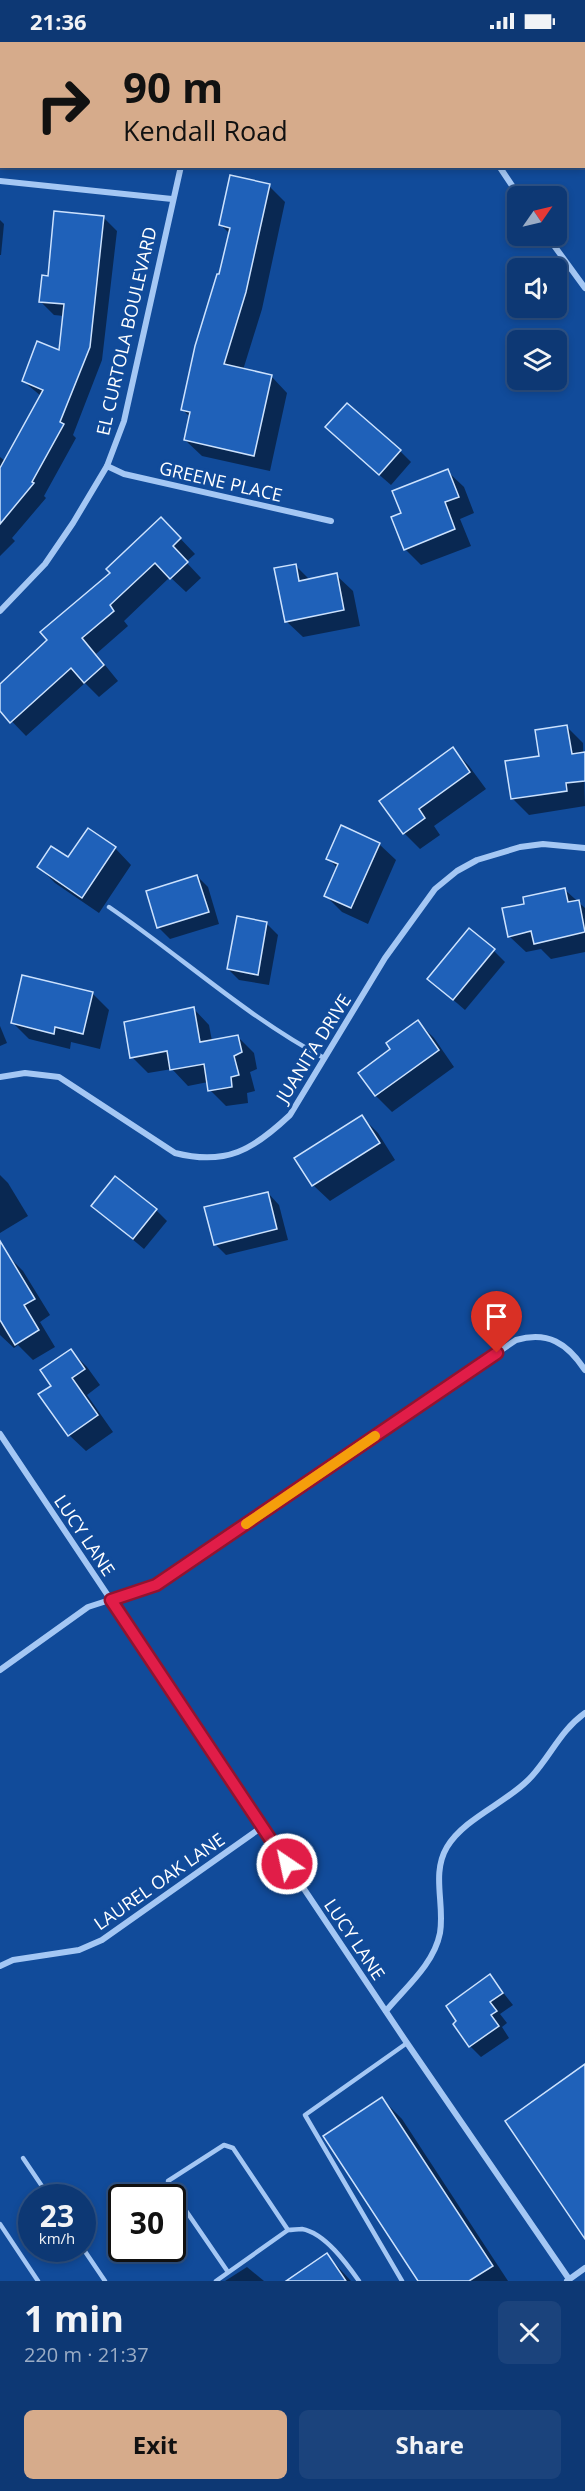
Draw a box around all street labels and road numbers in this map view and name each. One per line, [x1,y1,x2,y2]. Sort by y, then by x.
street label: EL CURTOLA BOULEVARD [90,224,162,438]
street label: GREENE PLACE [157,455,285,507]
street label: JUANITA DRIVE [269,989,356,1109]
street label: LUCY LANE [49,1490,121,1580]
street label: LAUREL OAK LANE [89,1827,229,1935]
street label: LUCY LANE [319,1894,391,1984]

